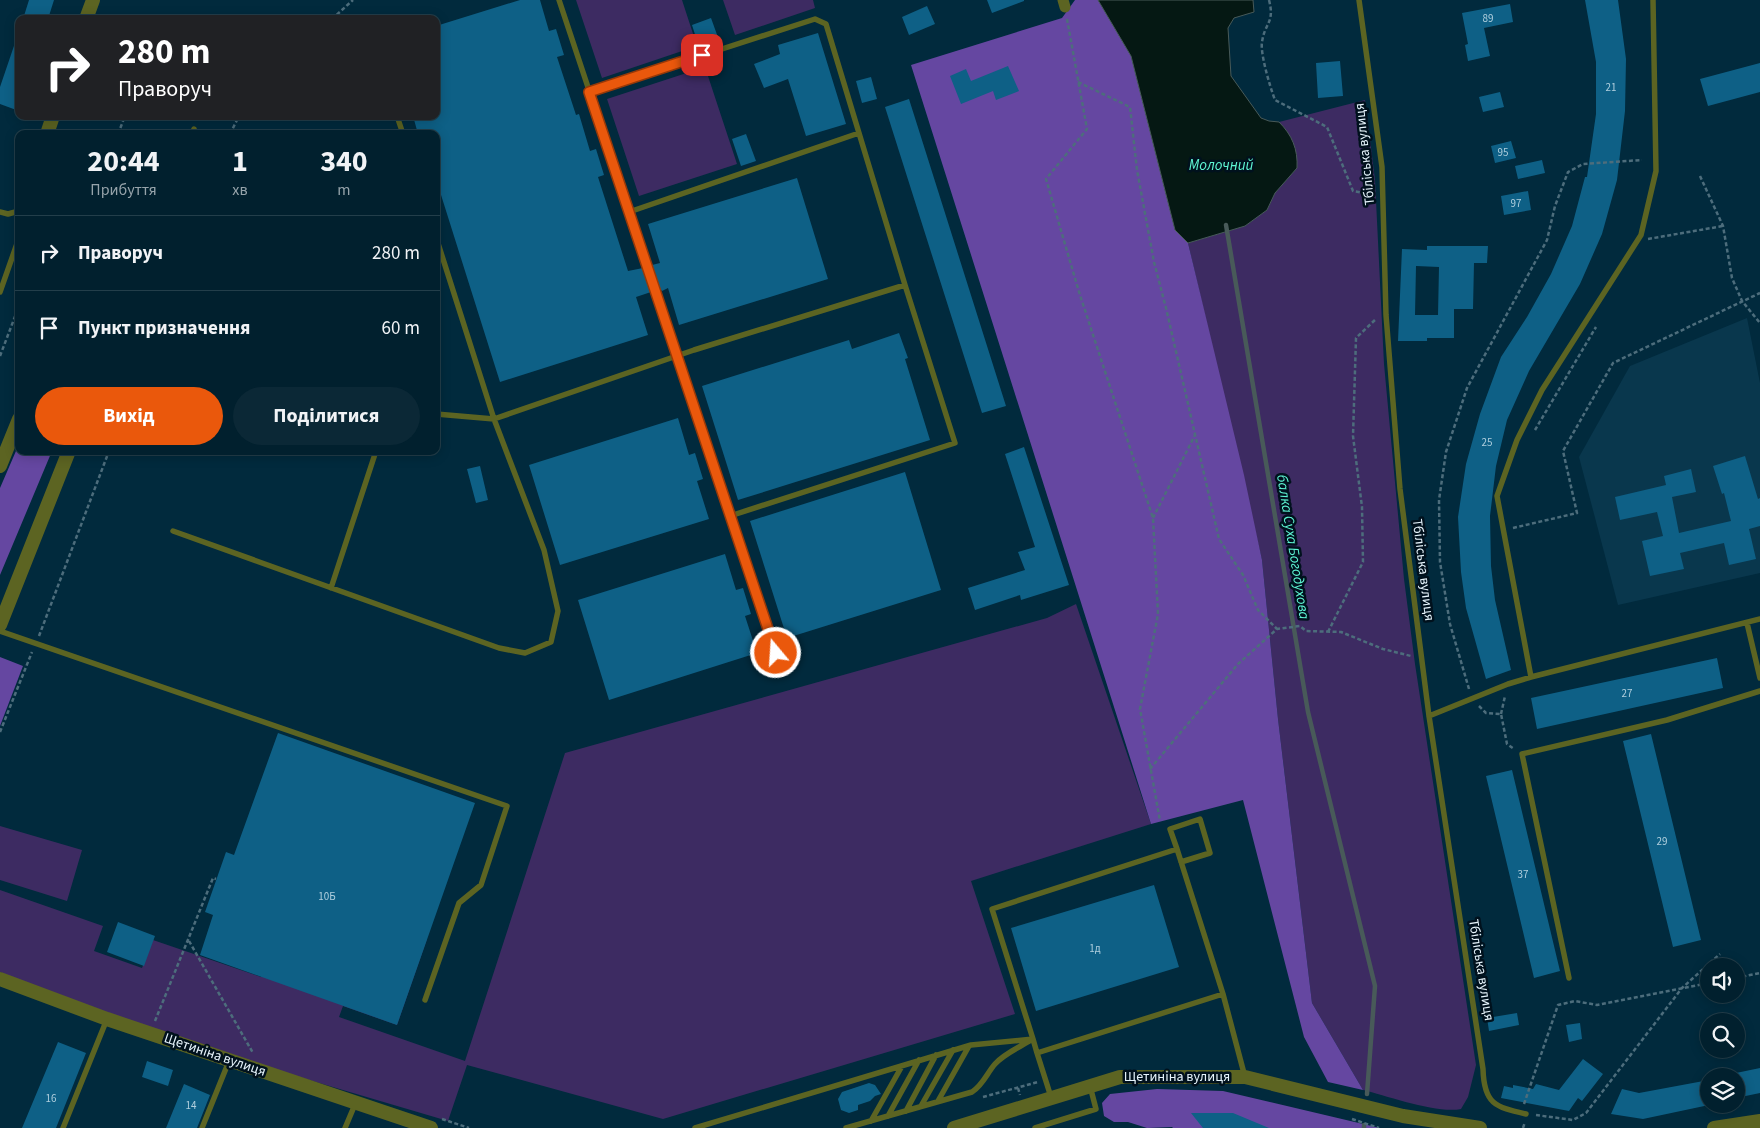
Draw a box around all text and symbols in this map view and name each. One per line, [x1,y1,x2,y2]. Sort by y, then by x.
house number: 89 [1483,11,1493,26]
text: 280 m [118,27,210,77]
pin [681,34,723,76]
icon: right [35,35,100,100]
icon: arrive [688,41,716,69]
text: Праворуч [118,73,212,105]
house number: 21 [1606,80,1616,95]
street label: Тбіліська вулиця [1350,102,1380,206]
text: 20:44 [87,140,160,183]
text: 1 [232,140,248,183]
text: 340 [320,140,368,183]
house number: 95 [1498,145,1508,160]
water label: Молочний [1189,155,1254,176]
text: Прибуття [90,179,157,201]
text: хв [232,179,248,201]
text: m [337,179,351,201]
house number: 97 [1511,196,1521,211]
icon: right [35,239,63,267]
text: Праворуч [78,240,163,267]
text: 280 m [372,240,420,267]
icon: arrive [35,314,63,342]
text: Пункт призначення [78,315,250,342]
text: 60 m [382,315,420,342]
button: Вихід [35,387,223,445]
button: Поділитися [233,387,420,445]
house number: 25 [1482,435,1492,450]
water label: балка Суха Богодухова [1271,473,1315,621]
street label: Тбіліська вулиця [1407,518,1439,622]
position arrow [749,626,801,678]
house number: 27 [1622,686,1632,701]
house number: 29 [1657,834,1667,849]
house number: 37 [1518,867,1528,882]
house number: 10Б [318,889,336,904]
street label: Тбіліська вулиця [1463,918,1499,1022]
house number: 1д [1089,941,1101,956]
map controls [1700,958,1745,1113]
button: sound [1700,958,1745,1003]
button: search [1700,1013,1745,1058]
street label: Щетиніна вулиця [161,1028,269,1082]
street label: Щетиніна вулиця [1124,1067,1230,1087]
button: layers [1700,1068,1745,1113]
house number: 16 [46,1091,57,1106]
house number: 14 [186,1098,197,1113]

